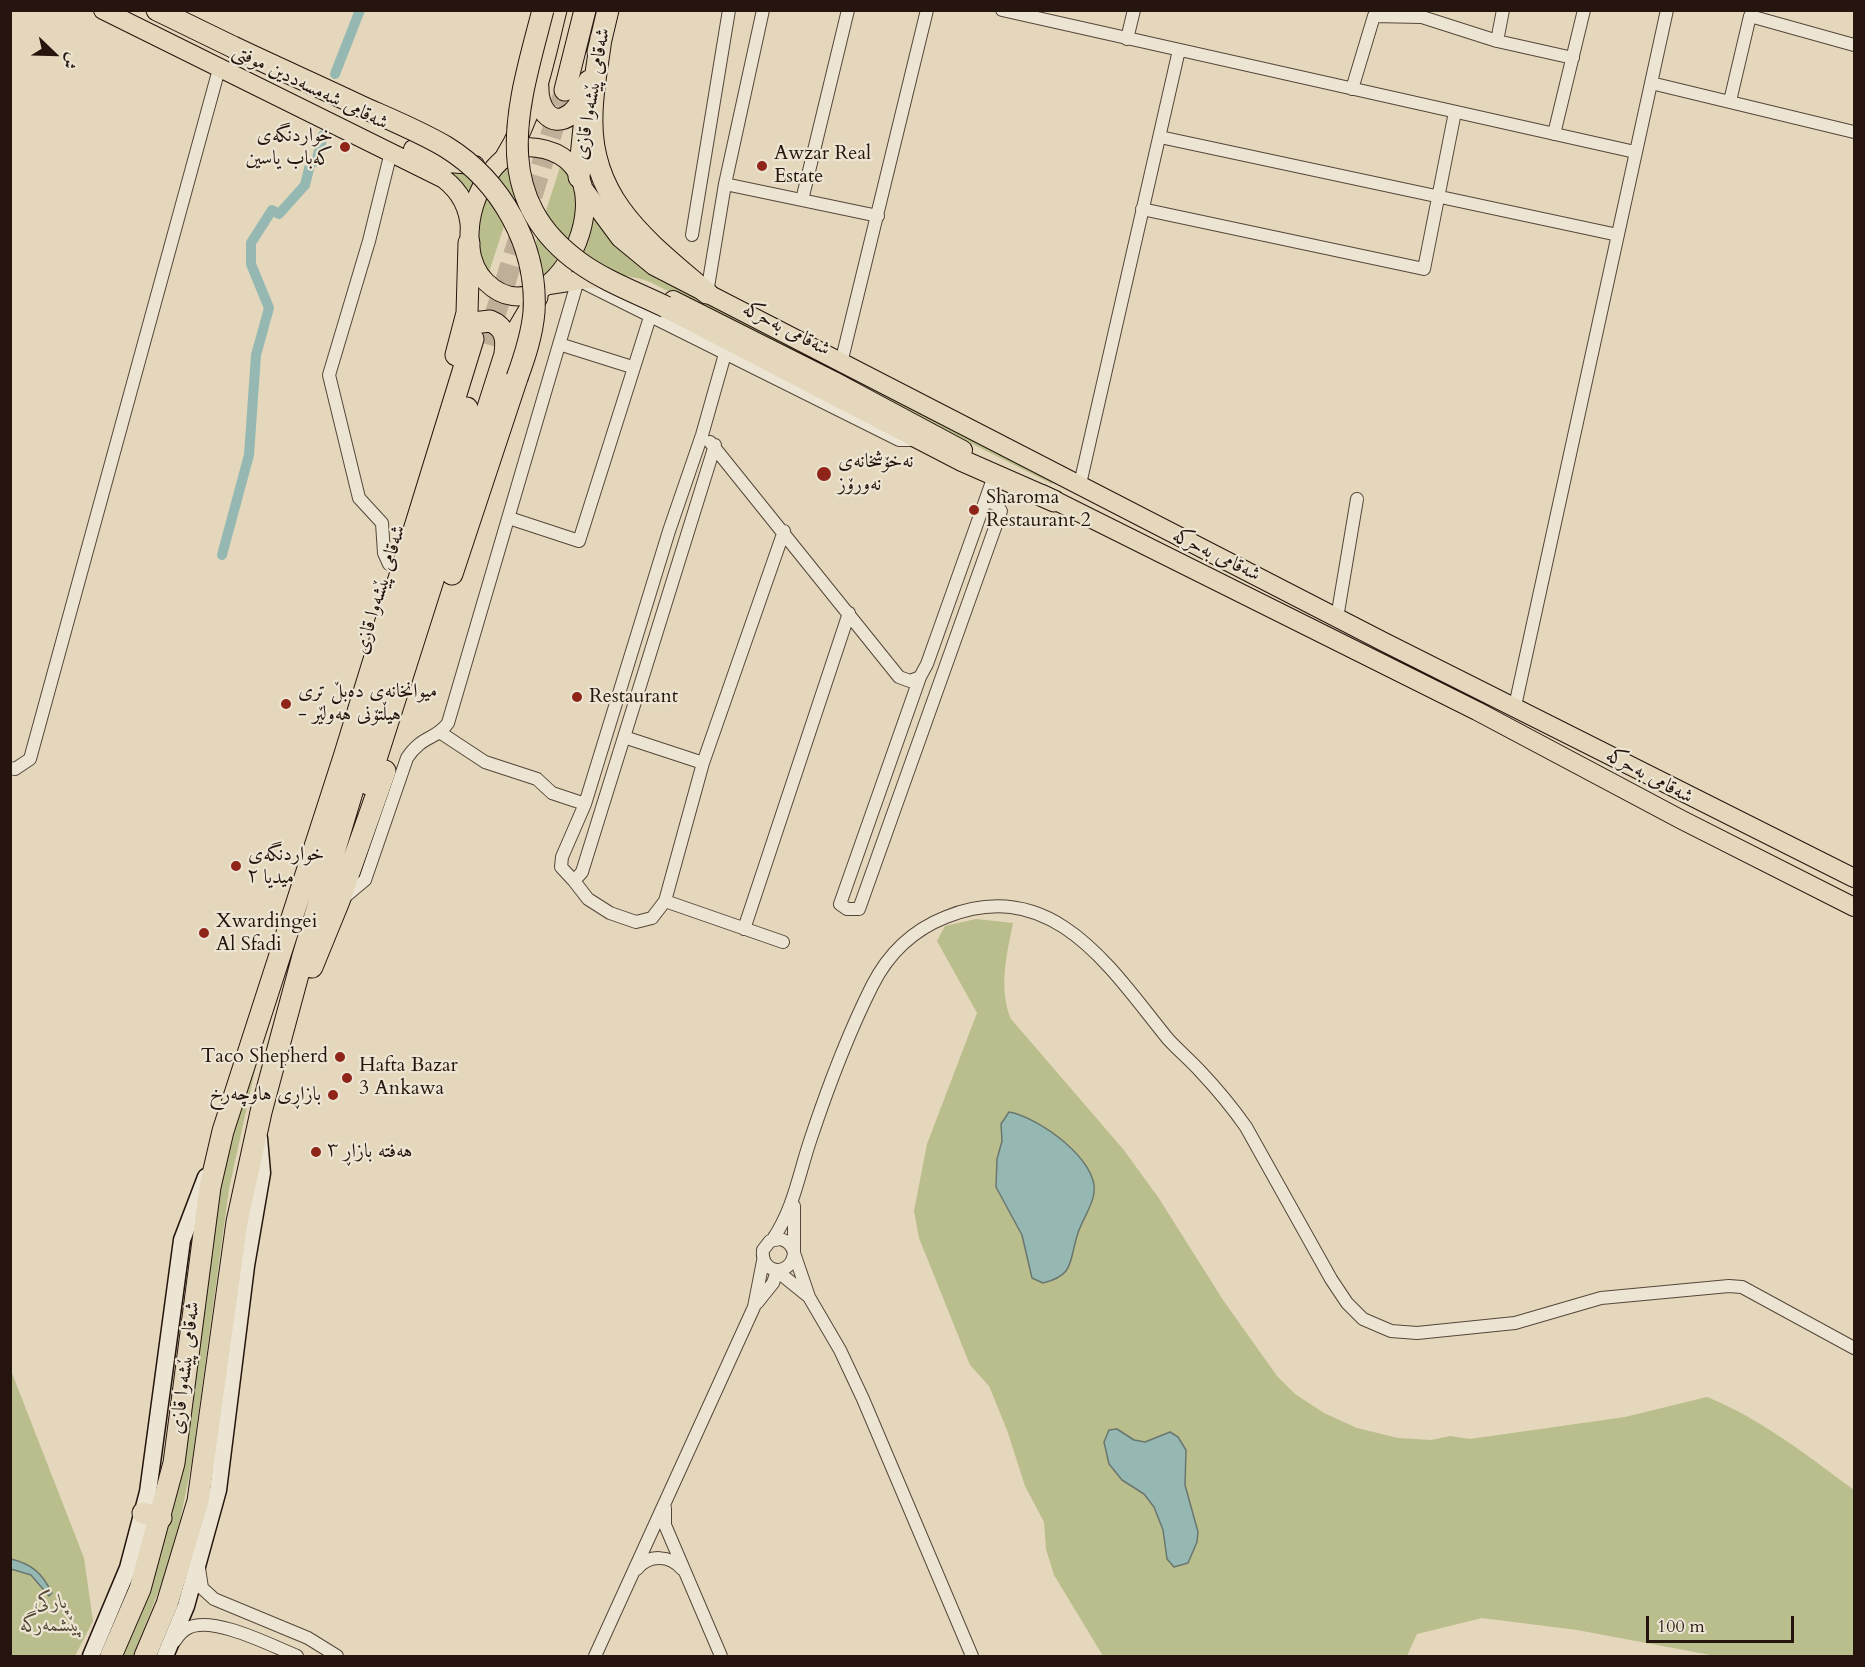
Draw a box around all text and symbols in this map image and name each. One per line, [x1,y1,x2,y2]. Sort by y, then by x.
north arrow [24,24,84,84]
street label: شەقامی پێشەوا قازی [570,26,616,162]
street label: شەقامی شەمسەددین موفتی [228,40,392,136]
text: ش [57,49,84,73]
place label: خواردنگەی کەباب یاسین [246,124,333,171]
marker: خواردنگەی کەباب یاسین [338,140,352,154]
place label: Awzar Real Estate [774,142,871,189]
marker: Awzar Real Estate [755,159,769,173]
street label: شەقامی بەحرکە [738,298,834,362]
place label: نەخۆشخانەی نەورۆز [838,450,914,497]
marker: نەخۆشخانەی نەورۆز [815,465,833,483]
place label: Sharoma Restaurant 2 [986,486,1091,533]
marker: Sharoma Restaurant 2 [967,503,981,517]
street label: شەقامی پێشەوا قازی [350,523,412,657]
street label: شەقامی بەحرکە [1168,524,1264,588]
place label: میوانخانەی دەبڵ تری - هیڵتۆنی هەولێر [298,680,437,727]
place label: Restaurant [589,685,678,709]
marker: Restaurant [570,690,584,704]
marker: میوانخانەی دەبڵ تری - هیڵتۆنی هەولێر [279,697,293,711]
street label: شەقامی بەحرکە [1601,744,1697,810]
place label: خواردنگەی میدیا ٢ [248,843,324,890]
marker: خواردنگەی میدیا ٢ [229,859,243,873]
place label: Xwardingei Al Sfadi [216,910,317,957]
marker: Xwardingei Al Sfadi [197,926,211,940]
place label: Taco Shepherd [201,1045,328,1069]
marker: Taco Shepherd [333,1050,347,1064]
place label: Hafta Bazar 3 Ankawa [359,1054,458,1101]
marker: Hafta Bazar 3 Ankawa [340,1071,354,1085]
place label: بازاڕی هاوچەرخ [209,1083,321,1107]
marker: بازاڕی هاوچەرخ [326,1088,340,1102]
place label: هەفتە بازاڕ ٣ [328,1140,413,1164]
marker: هەفتە بازاڕ ٣ [309,1145,323,1159]
street label: شەقامی پێشەوا قازی [166,1300,206,1436]
park label: پارکی پێشمەرگە [20,1591,82,1638]
scale bar [1649,1604,1798,1642]
text: 100 m [1657,1614,1705,1639]

